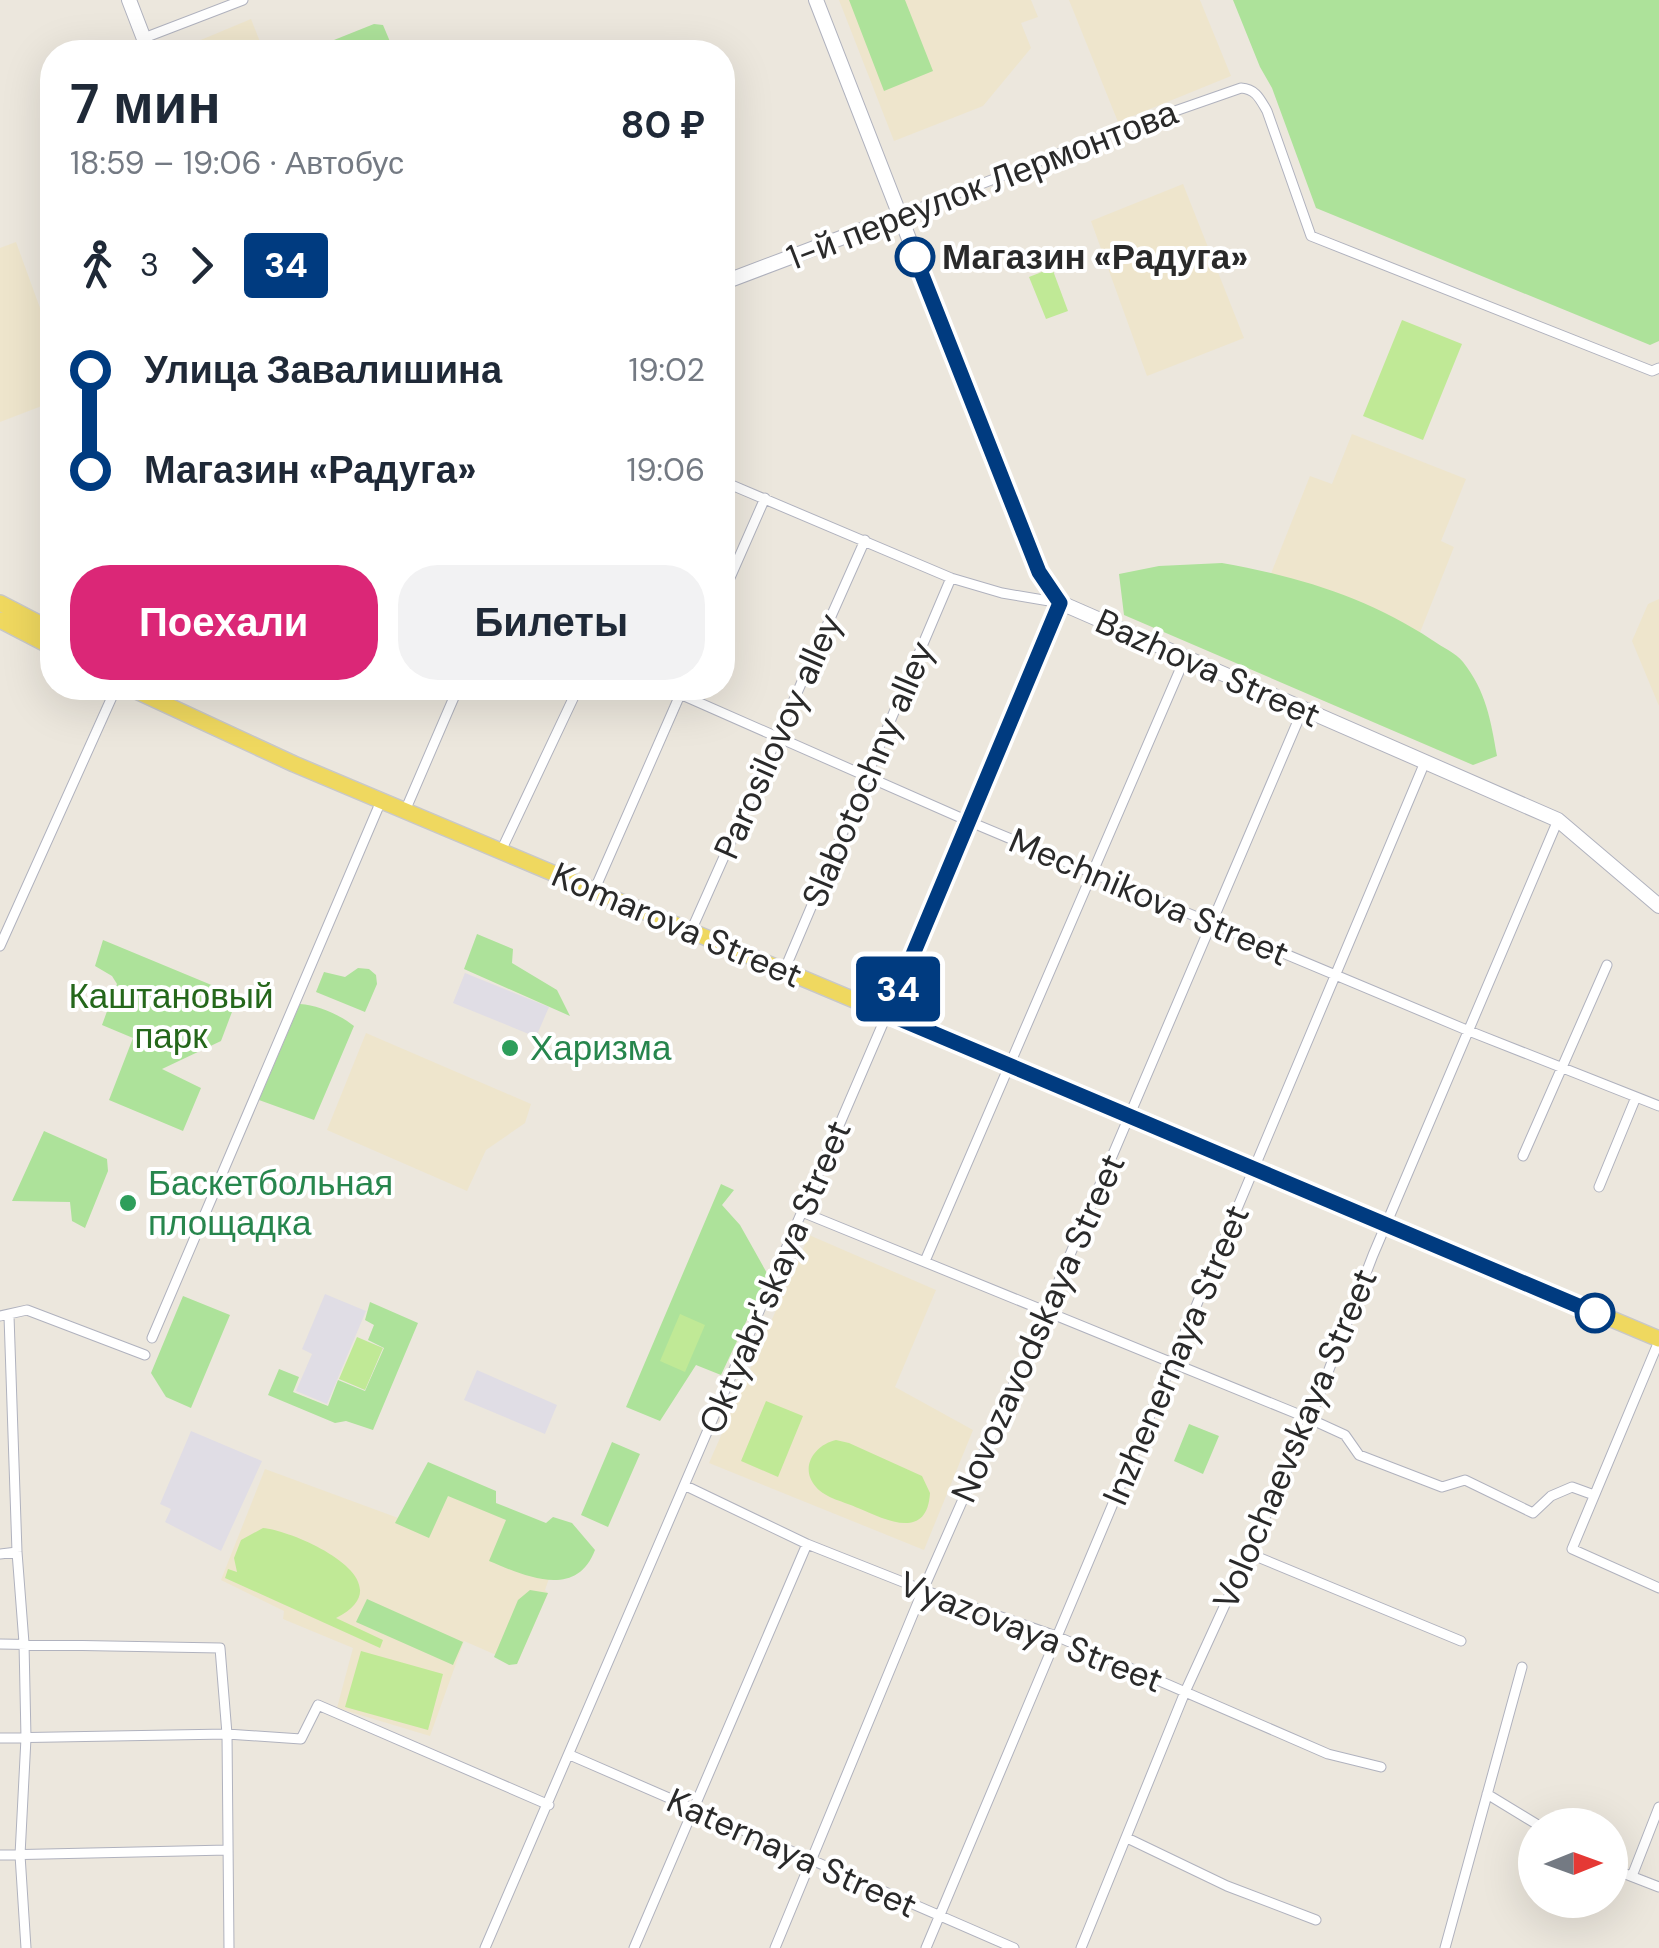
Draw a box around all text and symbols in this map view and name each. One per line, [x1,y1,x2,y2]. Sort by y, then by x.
text: 7 мин [70,68,221,140]
street label: 1-й переулок Лермонтова [780,89,1184,281]
text: 80 ₽ [620,100,705,150]
text: 18:59 – 19:06 · Автобус [70,142,404,184]
place label: Магазин «Радуга» [942,234,1248,280]
icon: walk [70,238,125,293]
icon: forward [174,238,229,293]
marker: Магазин «Радуга» [896,238,934,276]
text: 34 [264,242,308,288]
text: 3 [140,244,159,286]
text: Улица Завалишина [144,345,502,395]
text: 19:02 [628,349,705,391]
text: Магазин «Радуга» [144,445,477,495]
text: 19:06 [626,449,705,491]
button: Поехали [70,565,378,680]
button: Билеты [398,565,705,680]
street label: Bazhova Street [1088,598,1328,738]
street label: Parosilovoy alley [703,606,853,866]
street label: Slabotochny alley [791,634,945,914]
street label: Mechnikova Street [1002,817,1296,977]
street label: Komarova Street [545,852,809,998]
line badge: 34 [853,956,943,1022]
text: 34 [876,966,920,1012]
park label: Каштановый парк [68,973,274,1059]
place label: Харизма [530,1025,672,1071]
marker: Харизма [499,1037,521,1059]
street label: Oktyabr'skaya Street [688,1113,862,1441]
street label: Novozavodskaya Street [940,1147,1136,1509]
place label: Баскетбольная площадка [148,1160,393,1246]
marker: Баскетбольная площадка [117,1192,139,1214]
street label: Inzhenernaya Street [1092,1198,1260,1512]
street label: Volochaevskaya Street [1202,1262,1388,1616]
unlabelled marker [1576,1294,1614,1332]
street label: Vyazovaya Street [893,1561,1169,1703]
street label: Katernaya Street [660,1777,924,1929]
north arrow [1518,1808,1628,1918]
map controls [1518,1808,1628,1918]

